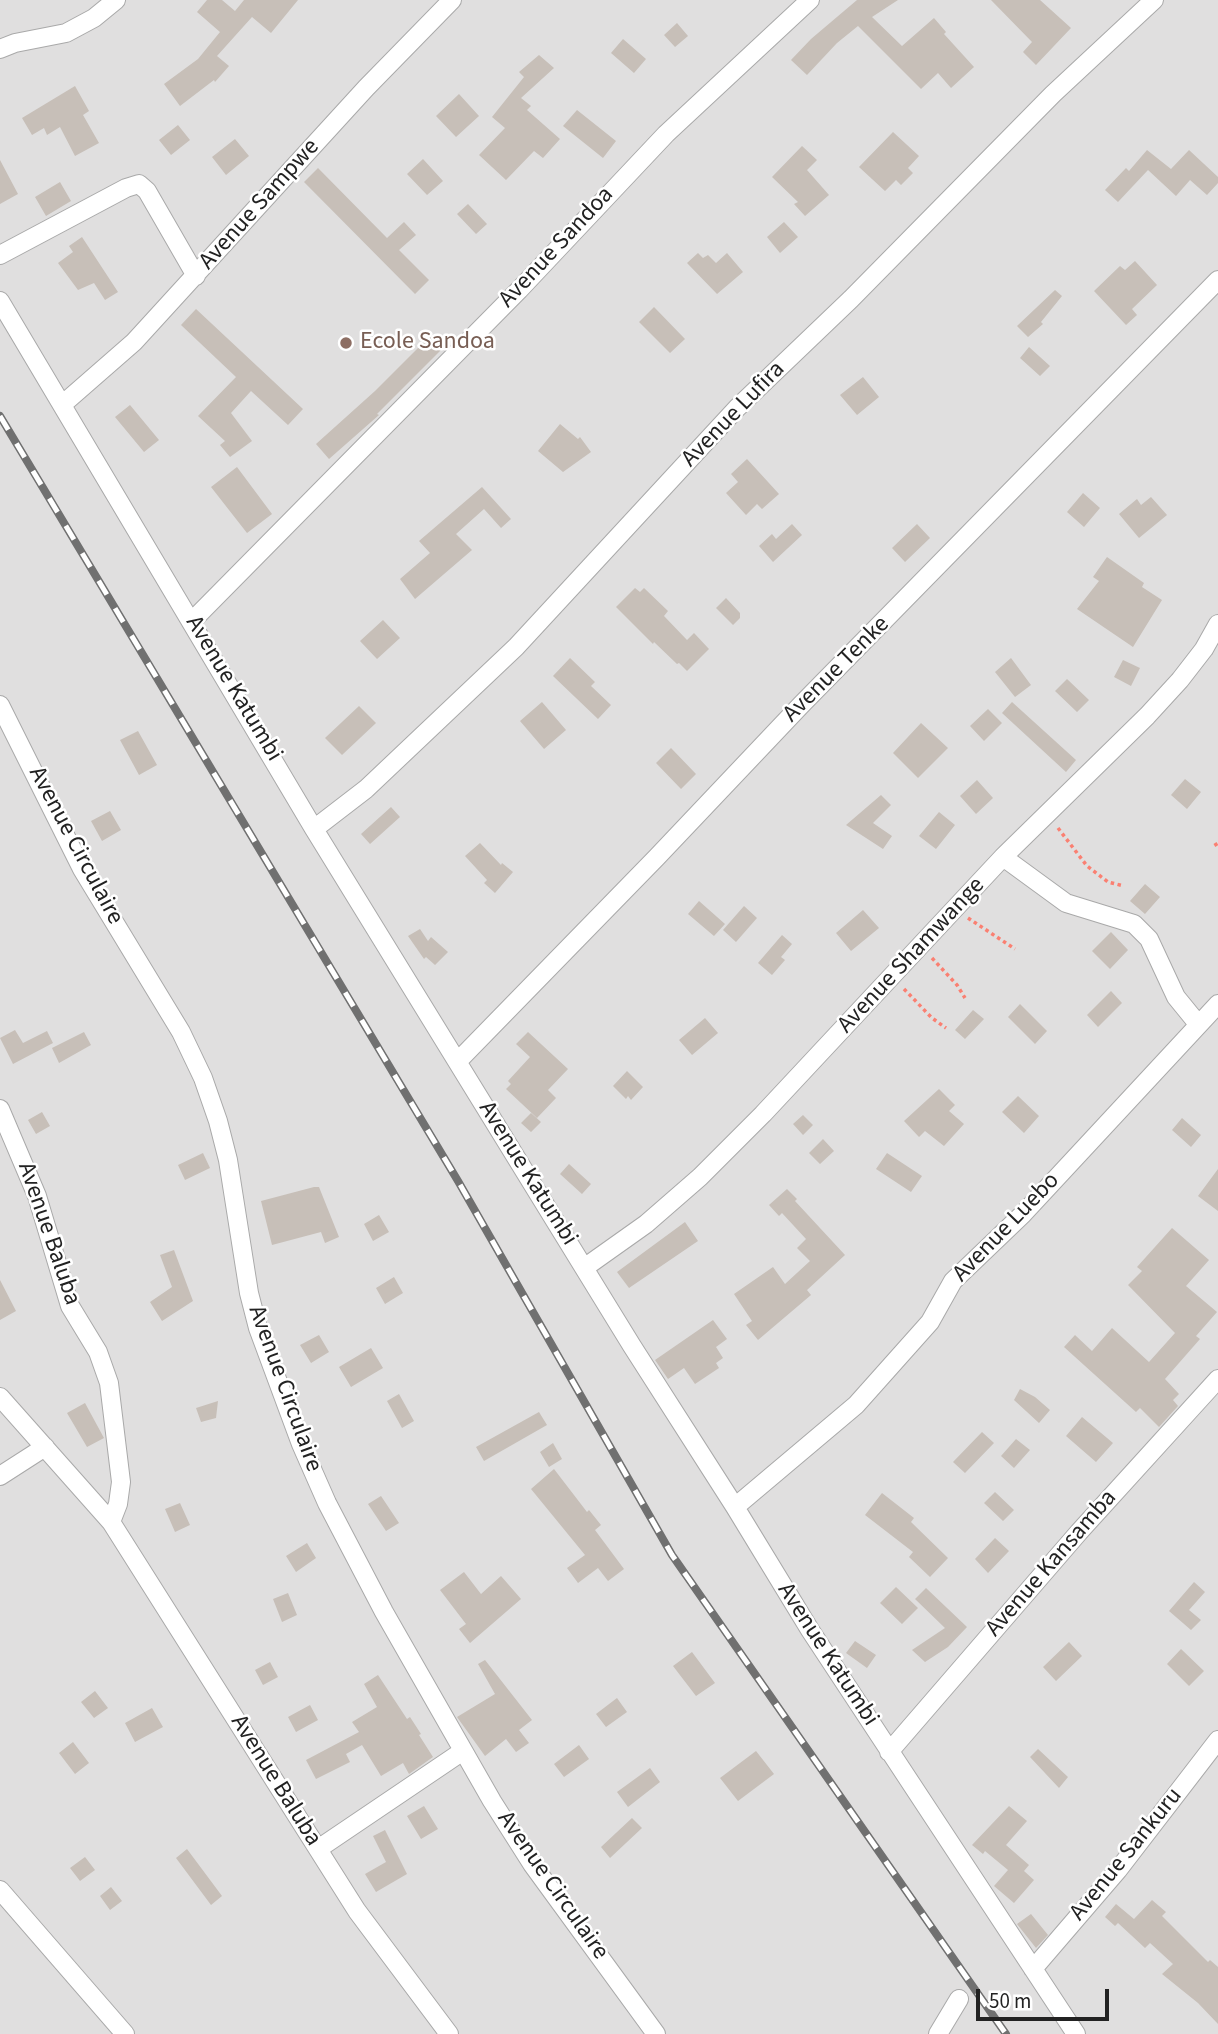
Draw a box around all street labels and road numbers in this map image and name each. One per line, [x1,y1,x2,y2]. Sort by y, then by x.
street label: Avenue Sampwe [194,134,326,276]
street label: Avenue Sandoa [494,182,620,314]
street label: Avenue Lufira [676,356,792,474]
street label: Avenue Katumbi [178,611,288,767]
street label: Avenue Tenke [778,611,896,729]
street label: Avenue Circulaire [21,762,129,930]
street label: Avenue Shamwange [832,872,992,1040]
street label: Avenue Katumbi [471,1097,583,1251]
street label: Avenue Baluba [10,1159,86,1309]
street label: Avenue Luebo [948,1167,1066,1289]
street label: Avenue Circulaire [241,1302,327,1476]
street label: Avenue Kansamba [980,1485,1124,1643]
street label: Avenue Katumbi [770,1578,884,1732]
street label: Avenue Baluba [223,1710,327,1852]
street label: Avenue Sankuru [1065,1783,1189,1927]
street label: Avenue Circulaire [490,1806,614,1966]

